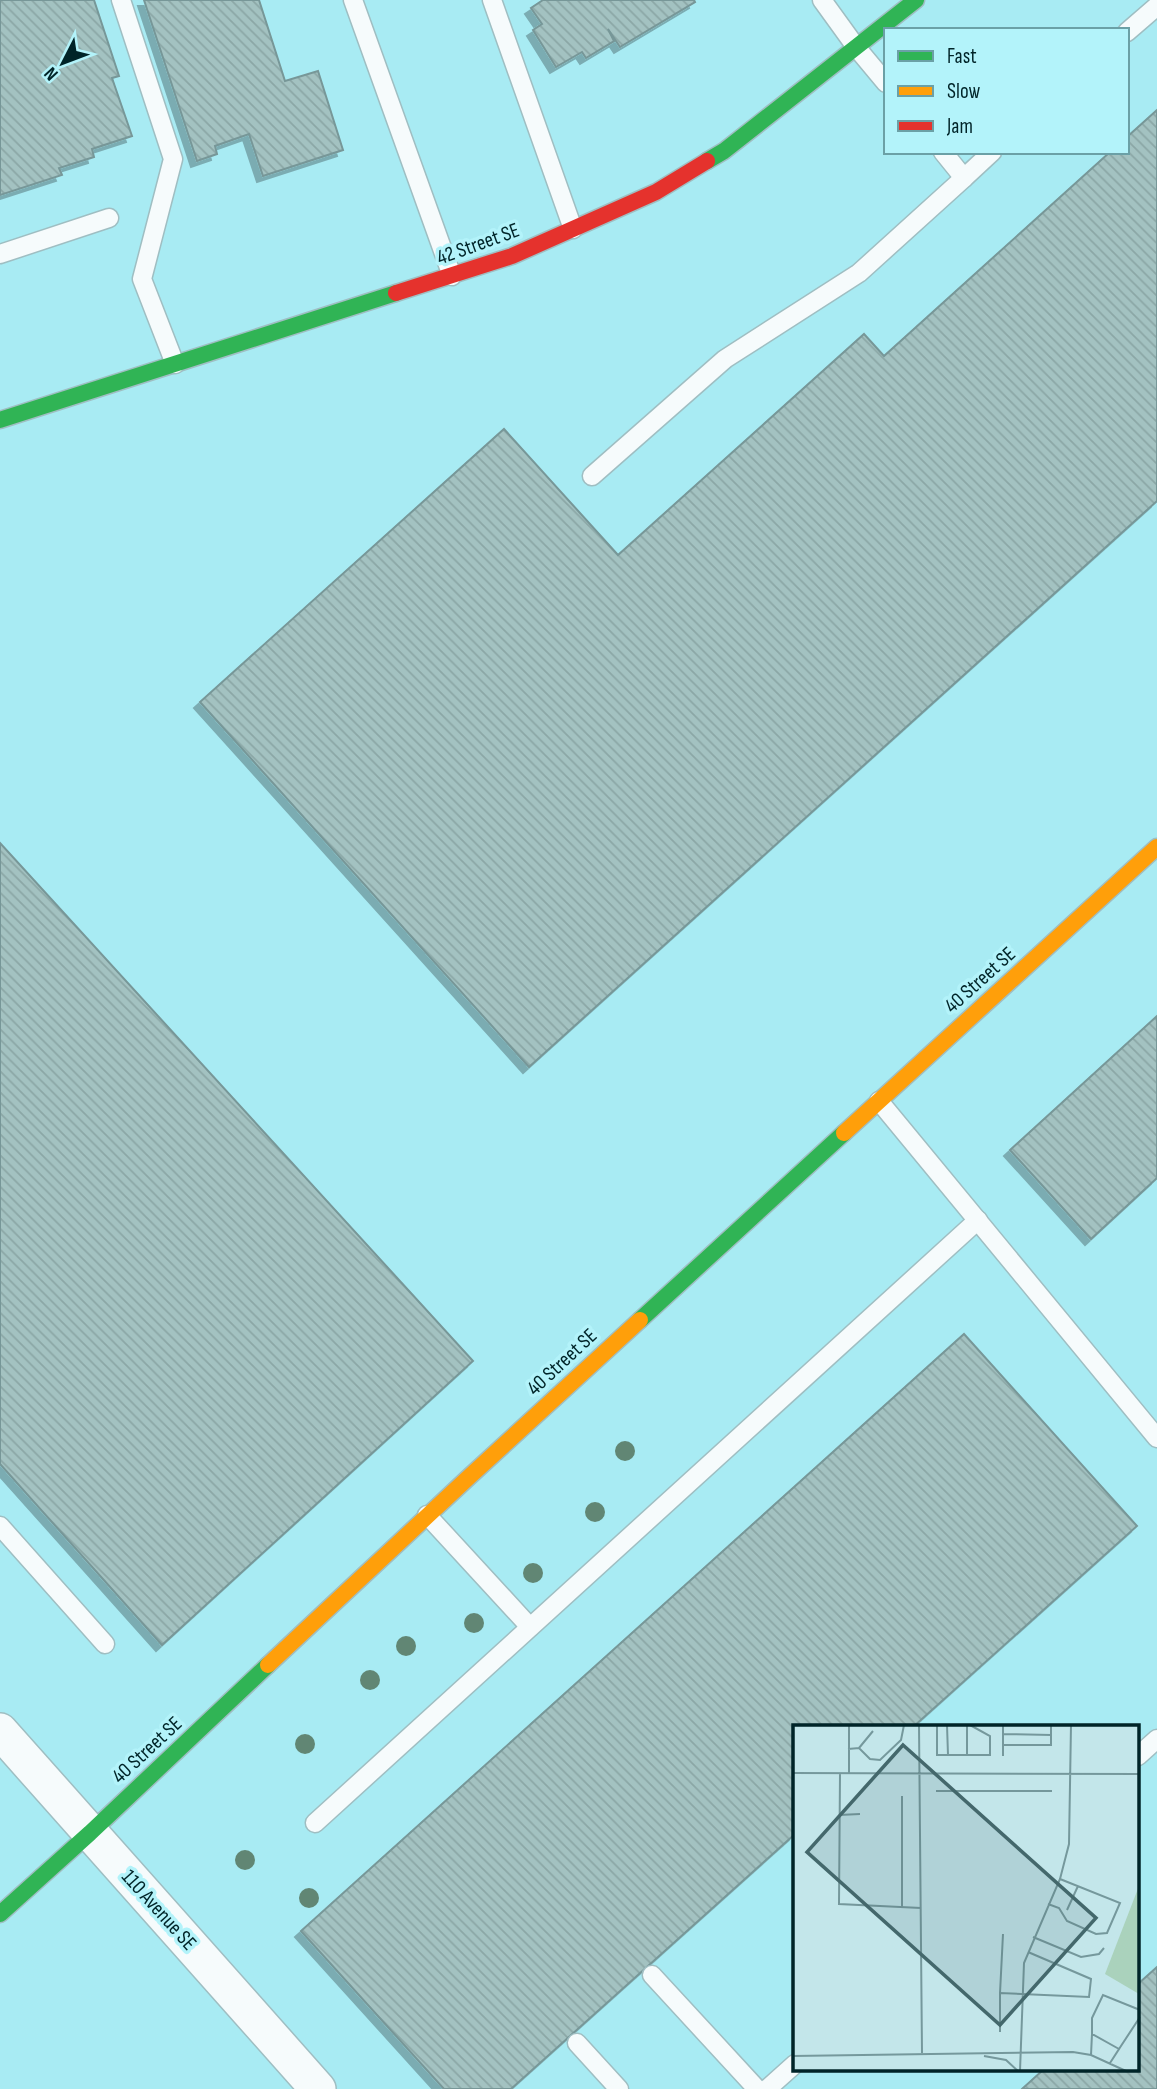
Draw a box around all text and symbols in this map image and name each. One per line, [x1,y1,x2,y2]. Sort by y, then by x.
north arrow [28,28,98,98]
legend [884,28,1129,154]
text: Fast [947,44,977,69]
text: N [40,62,63,85]
text: Slow [947,79,981,104]
text: Jam [946,114,973,139]
street label: 42 Street SE [433,218,523,270]
street label: 40 Street SE [939,942,1021,1018]
street label: 40 Street SE [522,1323,602,1401]
street label: 40 Street SE [107,1711,187,1789]
inset map [793,1725,1140,2072]
street label: 110 Avenue SE [116,1865,202,1955]

